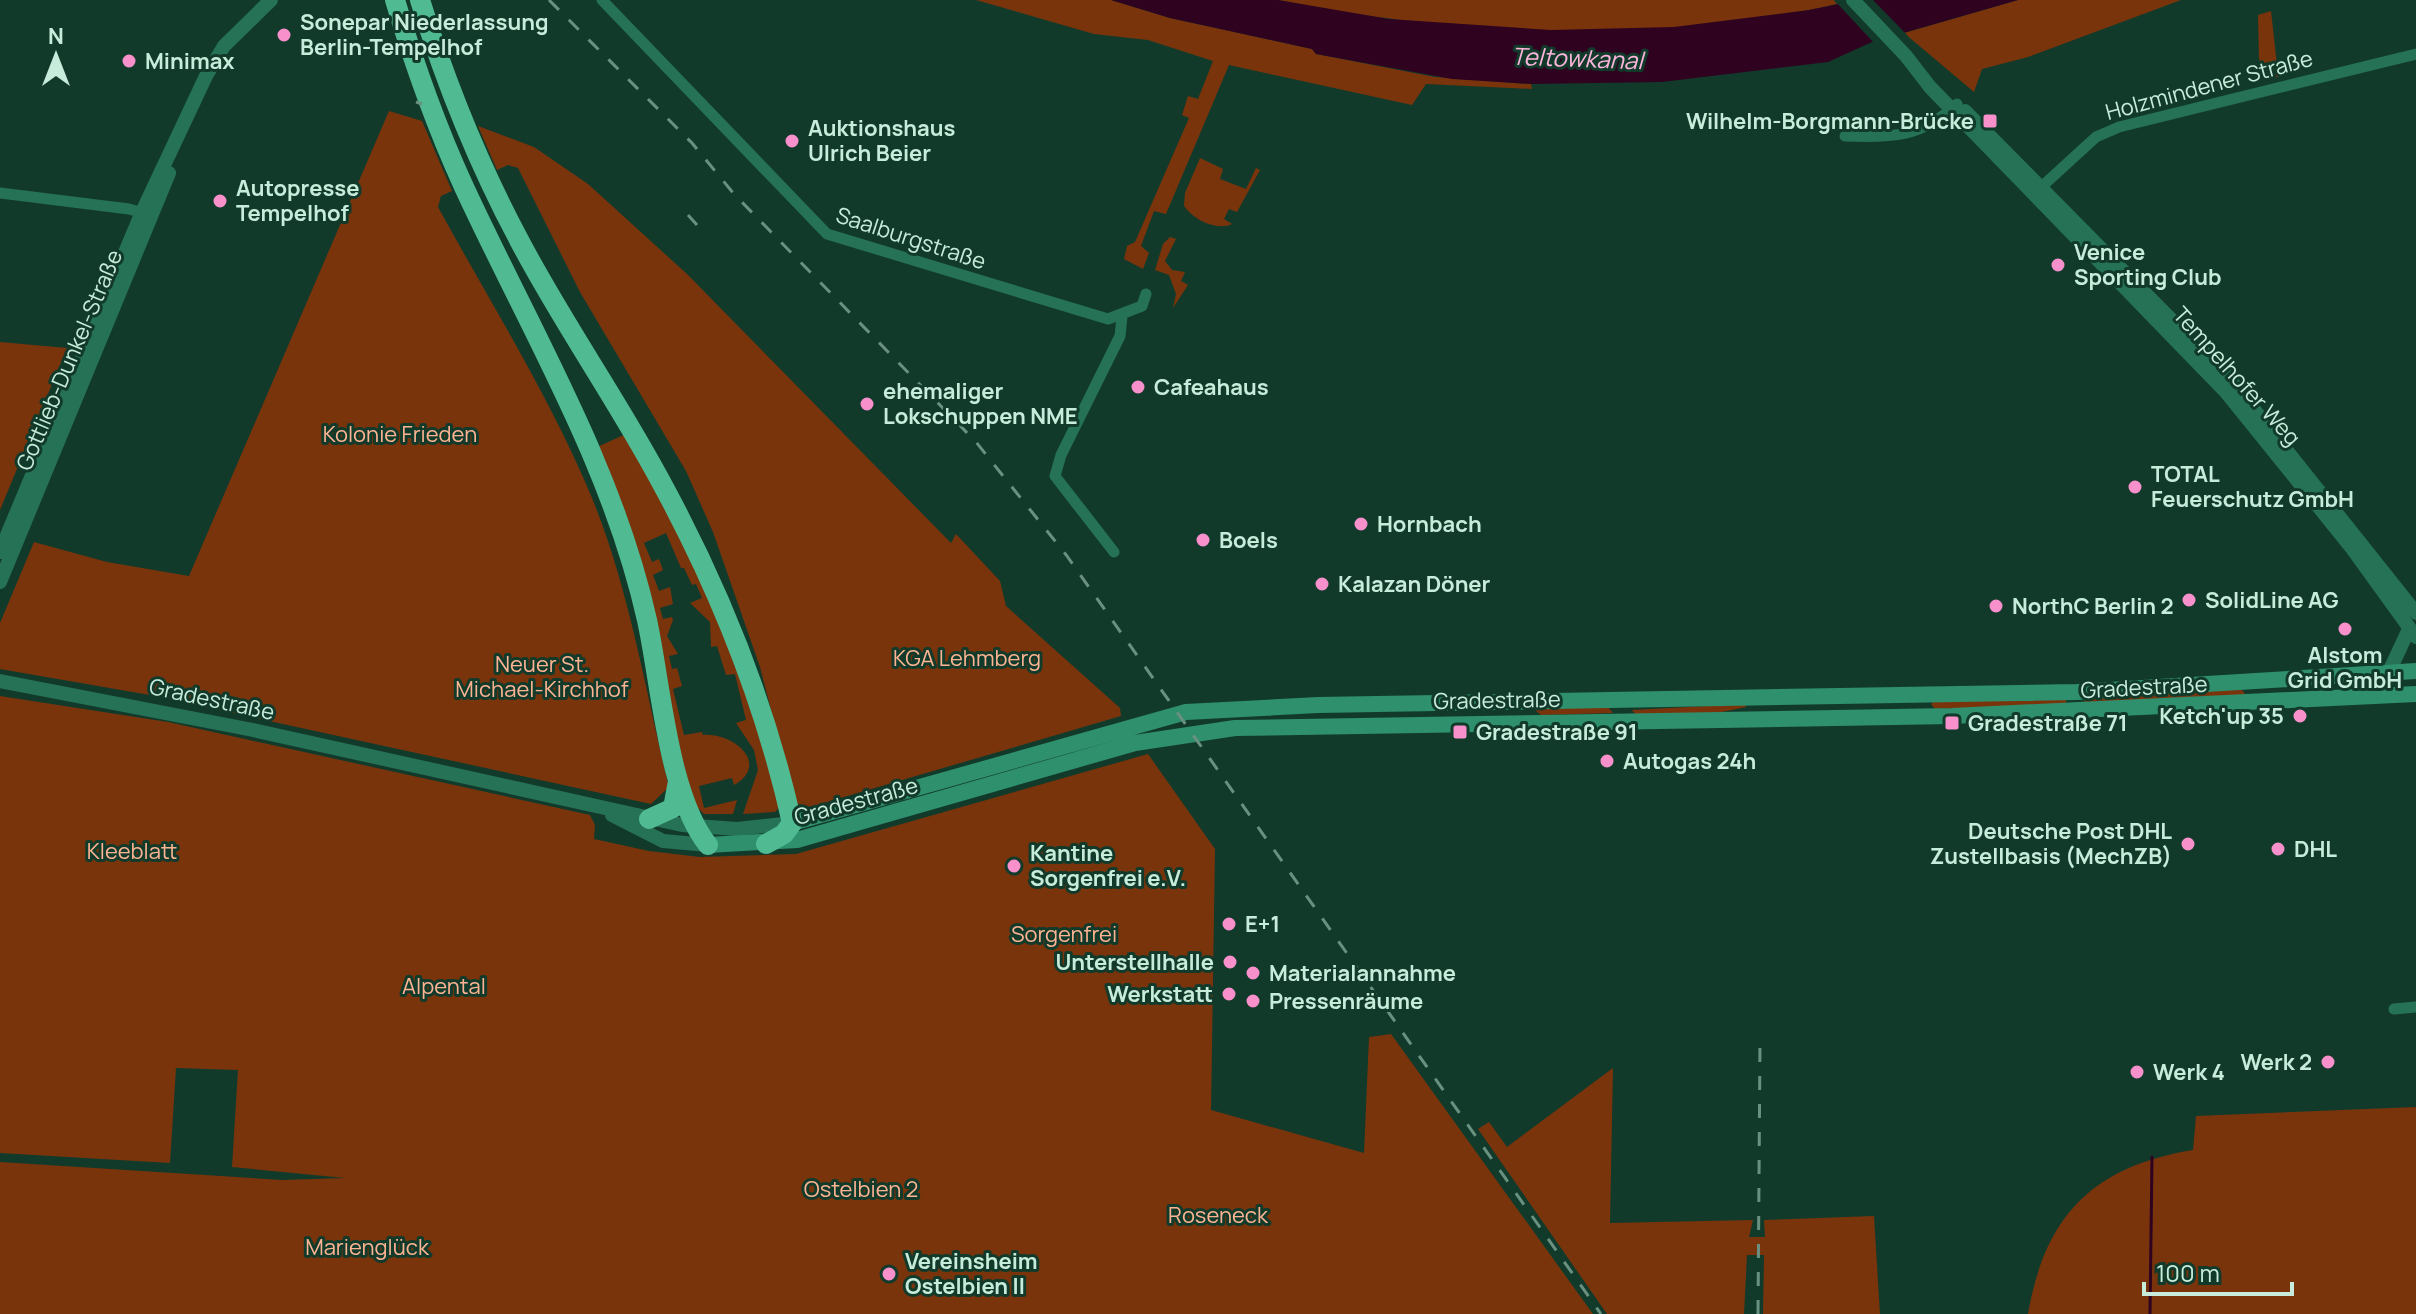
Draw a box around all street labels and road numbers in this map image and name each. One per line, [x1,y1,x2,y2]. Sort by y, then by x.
street label: Holzmindener Straße [2102,43,2316,127]
street label: Saalburgstraße [832,200,990,276]
street label: Gottlieb-Dunkel-Straße [9,245,129,475]
street label: Tempelhofer Weg [2167,300,2307,452]
street label: Gradestraße [2080,669,2208,705]
street label: Gradestraße [147,671,277,727]
street label: Gradestraße [1433,684,1561,716]
street label: Gradestraße [791,770,921,832]

